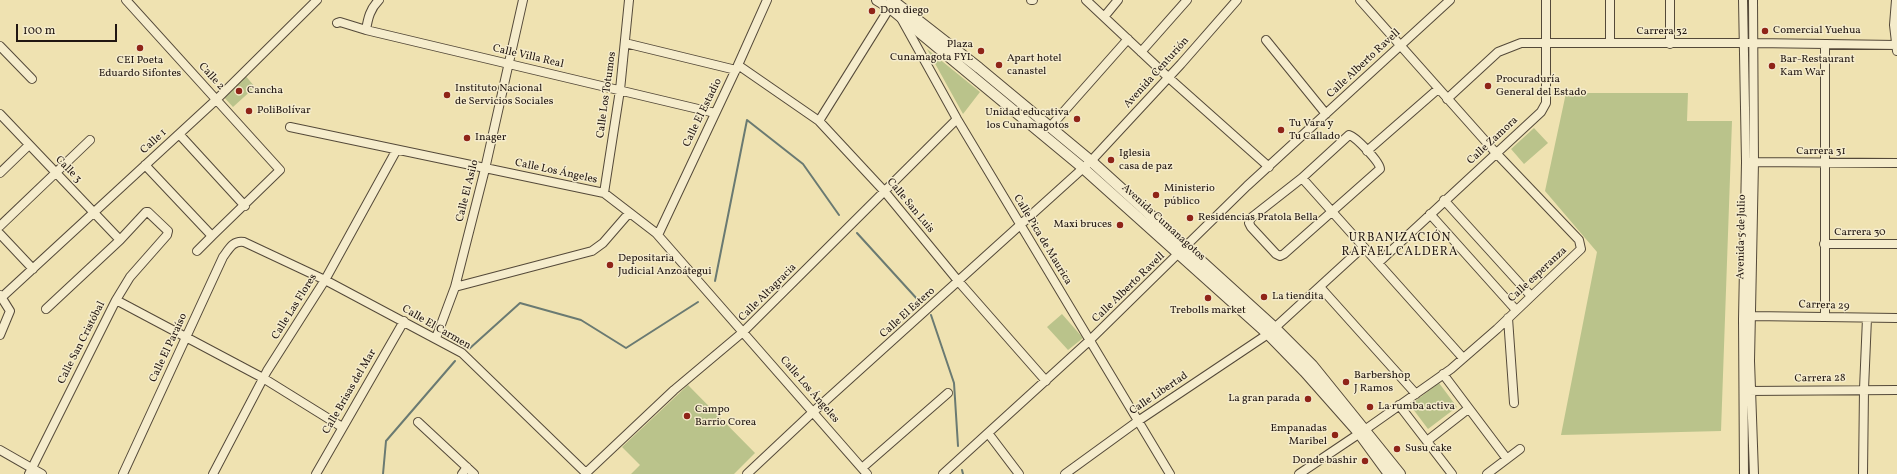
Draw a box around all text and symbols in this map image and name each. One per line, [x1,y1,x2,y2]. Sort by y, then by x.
place label: Don diego [880,4,929,18]
marker: Don diego [867,6,877,16]
scale bar [18,16,119,42]
text: 100 m [23,23,55,39]
place label: Comercial Yuehua [1773,24,1861,38]
street label: Carrera 32 [1637,25,1687,39]
marker: Comercial Yuehua [1760,26,1770,36]
street label: Calle Alberto Ravell [1325,27,1403,101]
street label: Avenida Centurión [1122,35,1192,111]
place label: Plaza Cunamagota FYL [890,38,973,64]
street label: Calle Villa Real [491,42,565,72]
marker: CEI Poeta Eduardo Sifontes [135,43,145,53]
marker: Plaza Cunamagota FYL [976,46,986,56]
street label: Calle Los Totumos [594,51,620,139]
place label: Apart hotel canastel [1007,52,1061,78]
place label: Bar-Restaurant Kam War [1780,53,1855,79]
place label: CEI Poeta Eduardo Sifontes [99,54,181,80]
street label: Calle 2 [195,60,227,94]
marker: Apart hotel canastel [994,60,1004,70]
marker: Bar-Restaurant Kam War [1767,61,1777,71]
place label: Procuraduría General del Estado [1496,73,1586,99]
street label: Calle El Estadio [681,77,725,149]
marker: Procuraduría General del Estado [1483,81,1493,91]
place label: Instituto Nacional de Servicios Sociales [455,82,553,108]
place label: Cancha [247,84,283,98]
marker: Cancha [234,86,244,96]
marker: Instituto Nacional de Servicios Sociales [442,90,452,100]
place label: PoliBolívar [257,104,311,118]
marker: PoliBolívar [244,106,254,116]
place label: Unidad educativa los Cunamagotos [985,106,1069,132]
marker: Unidad educativa los Cunamagotos [1072,114,1082,124]
street label: Calle Zamora [1465,114,1521,168]
place label: Tu Vara y Tu Callado [1289,117,1340,143]
marker: Tu Vara y Tu Callado [1276,125,1286,135]
street label: Calle 1 [138,127,170,157]
place label: Inager [475,131,506,145]
marker: Inager [462,133,472,143]
street label: Carrera 31 [1796,145,1846,159]
place label: Iglesia casa de paz [1119,147,1173,173]
street label: Calle 3 [52,154,84,186]
marker: Iglesia casa de paz [1106,155,1116,165]
street label: Calle Los Ángeles [514,157,598,187]
street label: Calle El Asilo [454,159,482,223]
street label: Calle San Luis [883,176,937,236]
street label: Avenida Cumanagotos [1118,182,1208,264]
place label: Ministerio público [1164,182,1215,208]
marker: Ministerio público [1151,190,1161,200]
street label: Calle Pica de Maurica [1010,193,1074,287]
street label: Avenida 5 de Julio [1735,194,1749,280]
place label: Residencias Pratola Bella [1198,211,1318,225]
marker: Residencias Pratola Bella [1185,213,1195,223]
place label: Maxi bruces [1053,218,1112,232]
marker: Maxi bruces [1115,220,1125,230]
street label: Carrera 30 [1834,226,1886,240]
district label: URBANIZACIÓN RAFAEL CALDERA [1342,232,1458,260]
street label: Calle esperanza [1506,244,1570,306]
street label: Calle Alberto Ravell [1090,250,1168,326]
place label: Depositaria Judicial Anzoátegui [618,252,712,278]
marker: Depositaria Judicial Anzoátegui [605,260,615,270]
street label: Calle Altagracia [736,261,800,325]
street label: Calle Las Flores [270,272,320,342]
street label: Calle El Estero [878,285,938,341]
place label: La tiendita [1272,290,1324,304]
marker: La tiendita [1259,292,1269,302]
marker: Trebolls market [1203,293,1213,303]
street label: Calle San Cristóbal [55,299,109,387]
street label: Carrera 29 [1798,299,1850,313]
street label: Calle El Carmen [399,303,473,353]
place label: Trebolls market [1170,304,1246,318]
street label: Calle El Paraíso [147,311,191,385]
street label: Calle Brisas del Mar [320,347,380,437]
street label: Calle Los Ángeles [776,354,842,426]
place label: Barbershop J Ramos [1354,369,1410,395]
street label: Calle Libertad [1127,370,1191,418]
street label: Carrera 28 [1794,372,1846,386]
marker: Barbershop J Ramos [1341,377,1351,387]
place label: La gran parada [1228,392,1300,406]
marker: La gran parada [1303,394,1313,404]
place label: La rumba activa [1378,400,1455,414]
marker: La rumba activa [1365,402,1375,412]
place label: Campo Barrio Corea [695,403,756,429]
marker: Campo Barrio Corea [682,411,692,421]
place label: Empanadas Maribel [1270,422,1327,448]
marker: Empanadas Maribel [1330,430,1340,440]
place label: Susu cake [1405,442,1452,456]
marker: Susu cake [1392,444,1402,454]
place label: Donde bashir [1292,454,1357,468]
marker: Donde bashir [1360,456,1370,466]

